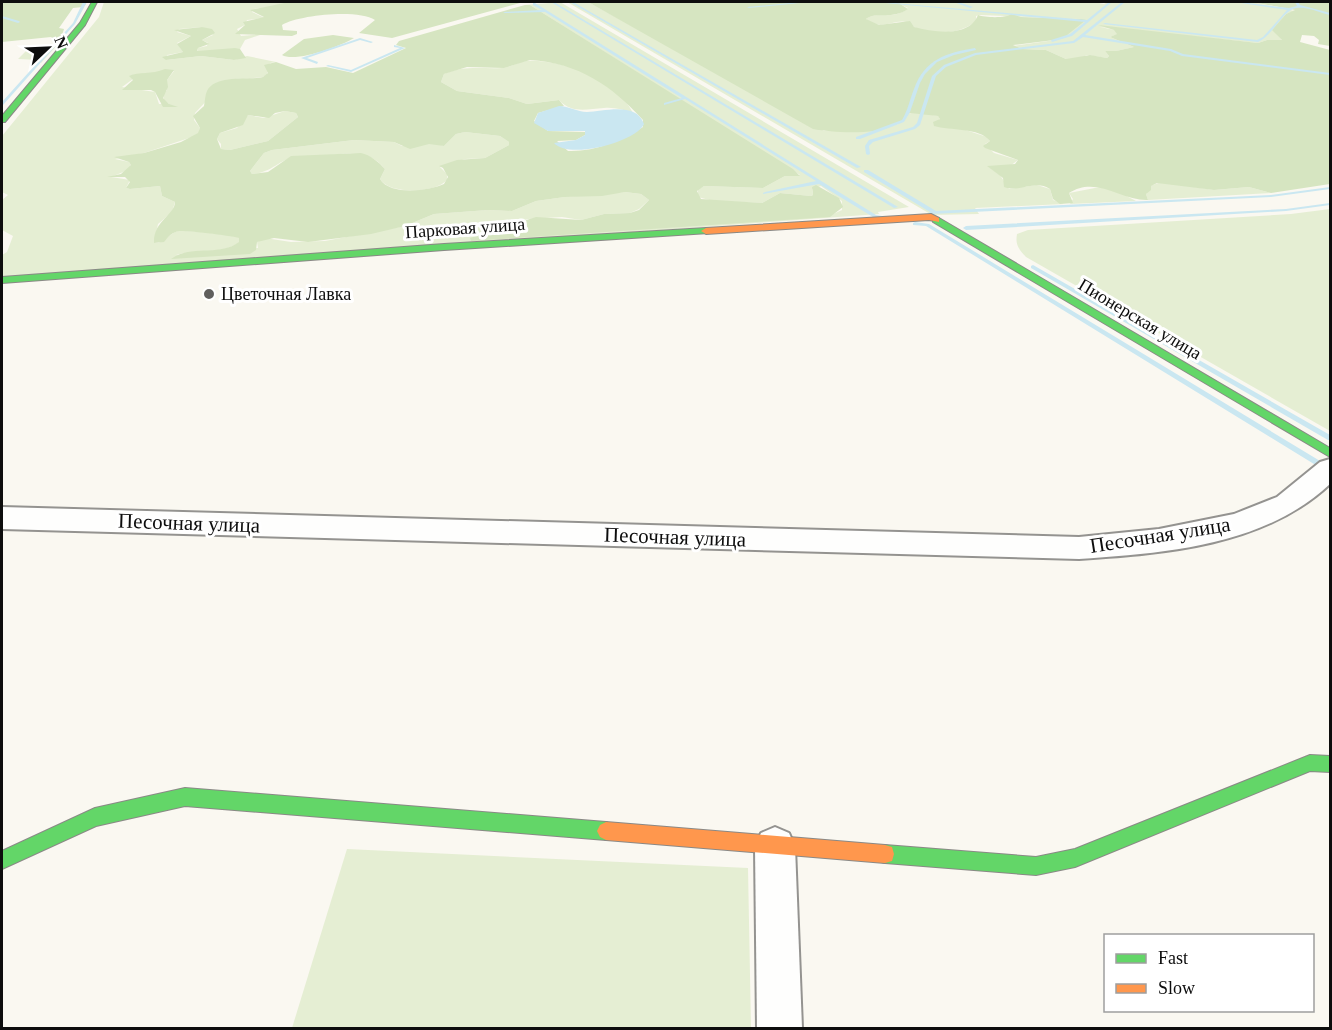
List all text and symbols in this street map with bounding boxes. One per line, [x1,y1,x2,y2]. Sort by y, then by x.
north arrow [18,18,78,78]
text: N [51,34,72,51]
street label: Парковая улица [404,214,526,242]
street label: Пионерская улица [1075,274,1205,364]
place label: Цветочная Лавка [221,284,351,304]
marker: Цветочная Лавка [202,287,216,301]
street label: Песочная улица [118,509,261,537]
street label: Песочная улица [1088,512,1233,558]
street label: Песочная улица [604,523,747,551]
legend [1104,934,1314,1012]
text: Fast [1158,948,1188,968]
text: Slow [1158,978,1195,998]

